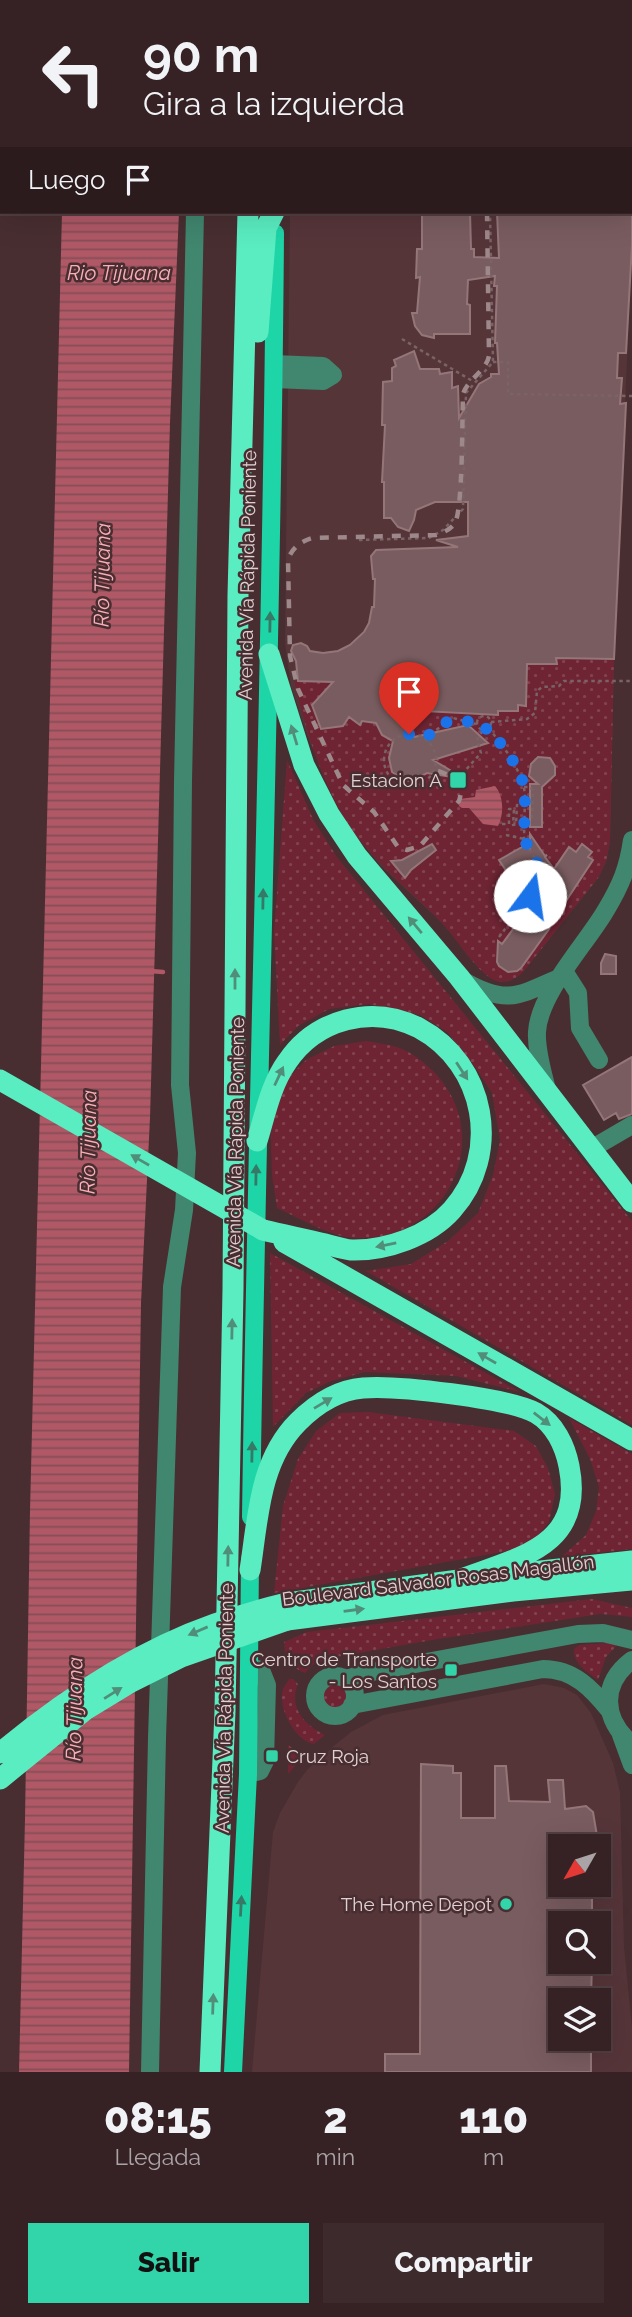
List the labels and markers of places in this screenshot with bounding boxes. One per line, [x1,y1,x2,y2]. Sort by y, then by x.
pin [379,662,439,734]
place label: Estacion A [351,769,442,791]
marker: Estacion A [448,770,468,790]
place label: Centro de Transporte - Los Santos [252,1648,437,1692]
marker: Centro de Transporte - Los Santos [443,1662,459,1678]
place label: Cruz Roja [286,1745,369,1767]
marker: Cruz Roja [264,1748,280,1764]
place label: The Home Depot [341,1893,493,1915]
marker: The Home Depot [498,1896,514,1912]

